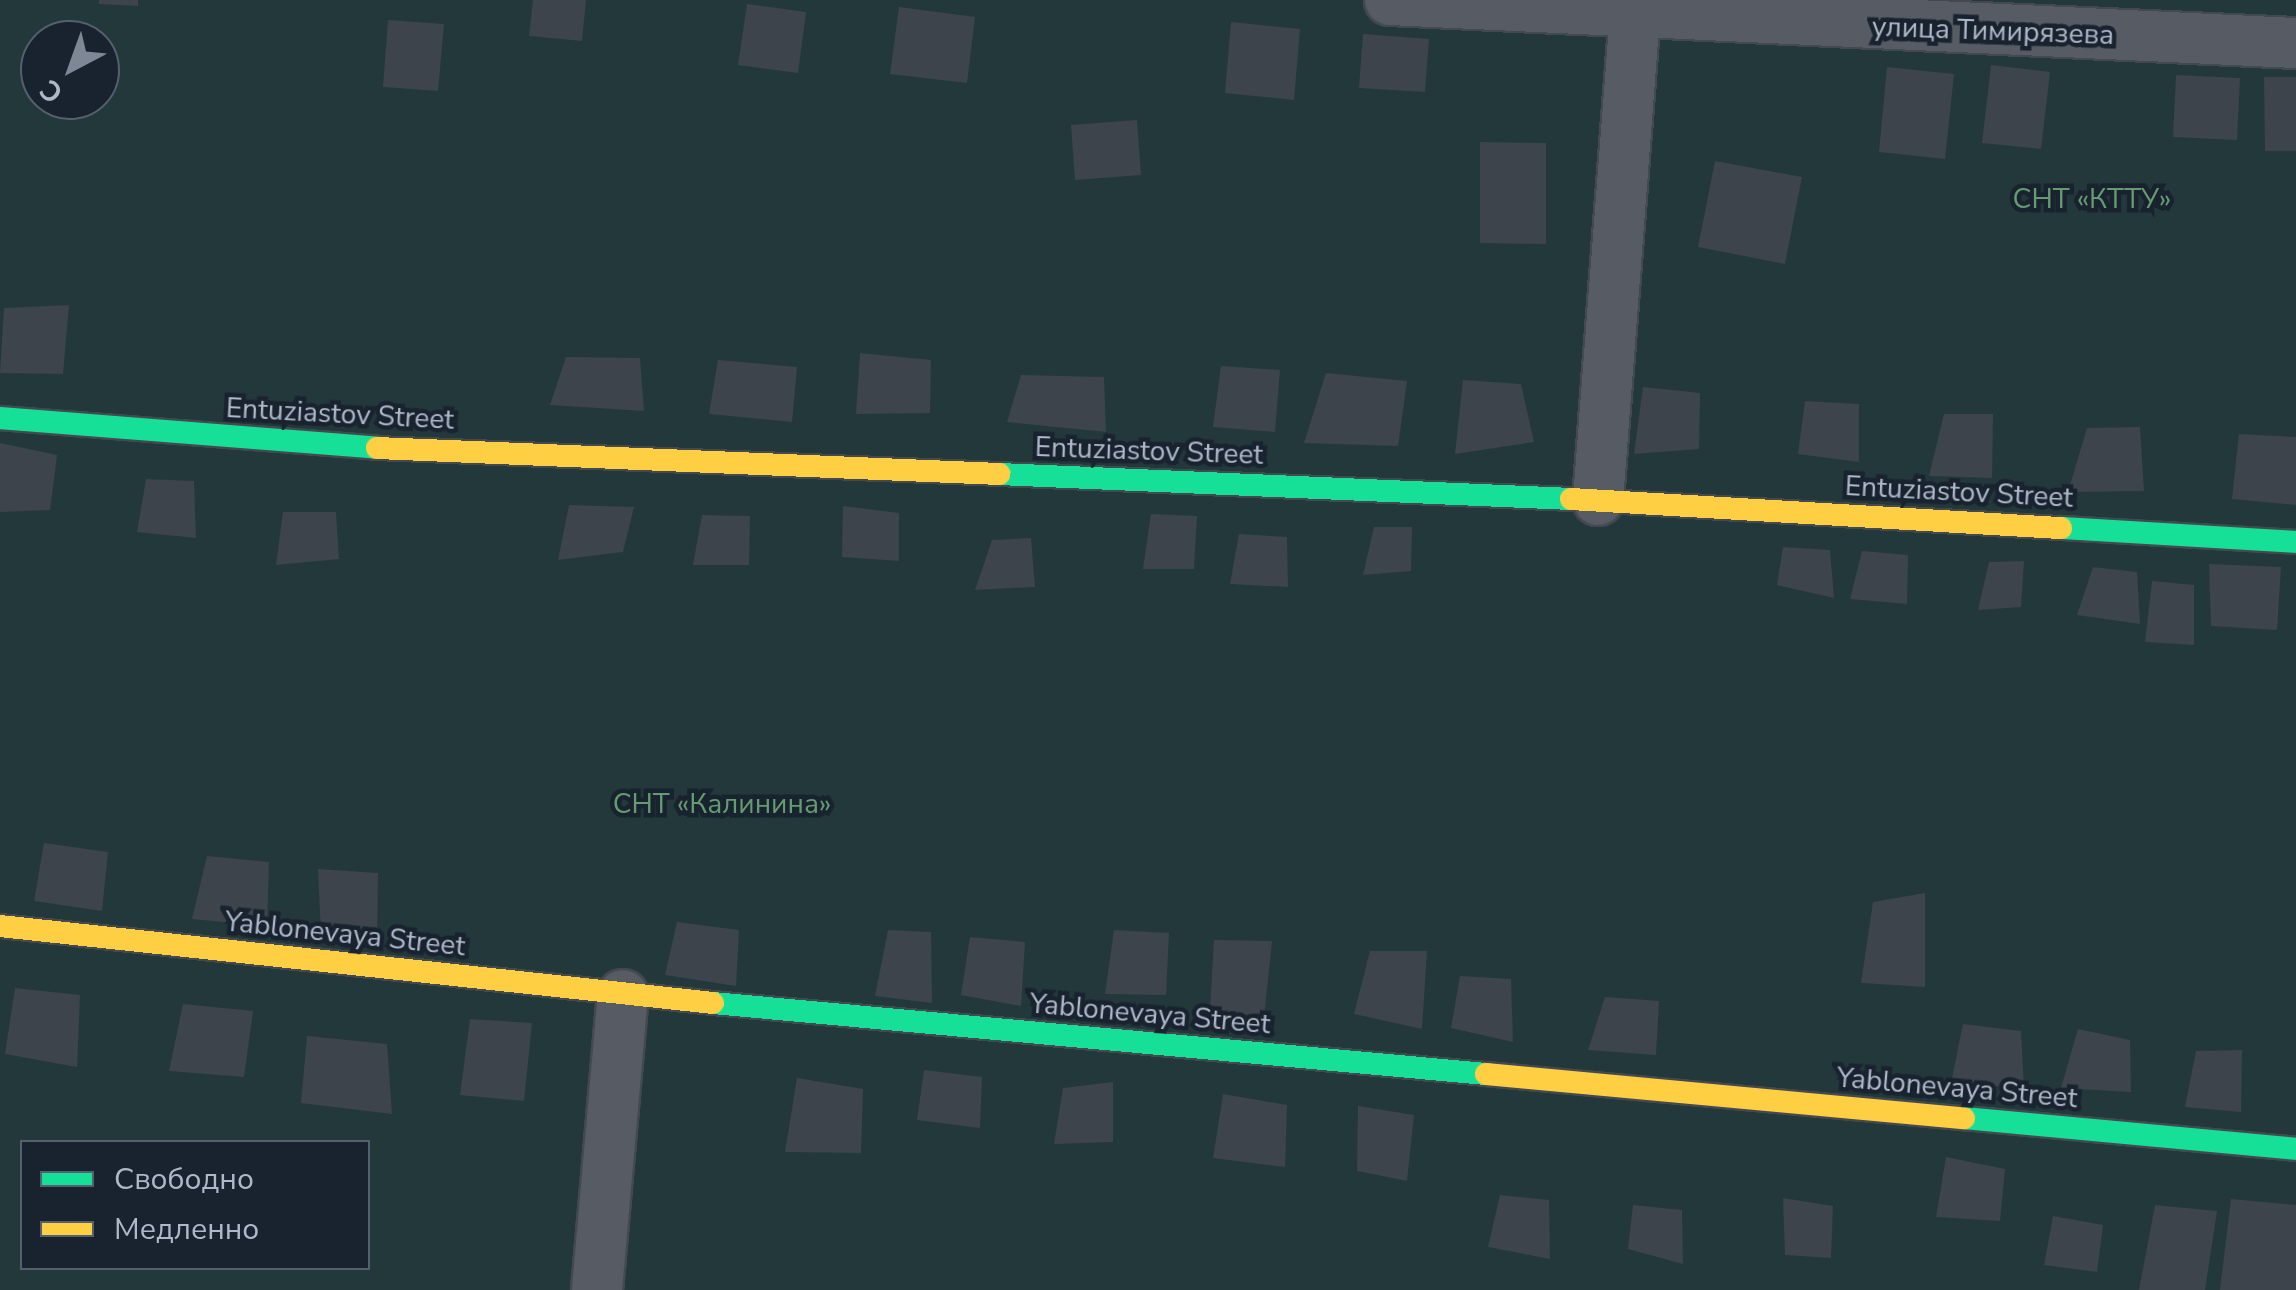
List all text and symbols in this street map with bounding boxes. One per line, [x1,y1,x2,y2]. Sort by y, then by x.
street label: улица Тимирязева [1871,10,2115,52]
north arrow [20,20,120,120]
text: С [32,71,71,112]
park label: СНТ «КТТУ» [2013,182,2171,216]
street label: Entuziastov Street [225,391,455,437]
street label: Entuziastov Street [1034,430,1264,472]
street label: Entuziastov Street [1844,469,2074,515]
park label: СНТ «Калинина» [613,787,831,821]
street label: Yablonevaya Street [223,905,467,963]
street label: Yablonevaya Street [1028,987,1272,1041]
street label: Yablonevaya Street [1835,1061,2079,1115]
legend [20,1140,370,1270]
text: Свободно [114,1159,254,1200]
text: Медленно [114,1209,259,1250]

